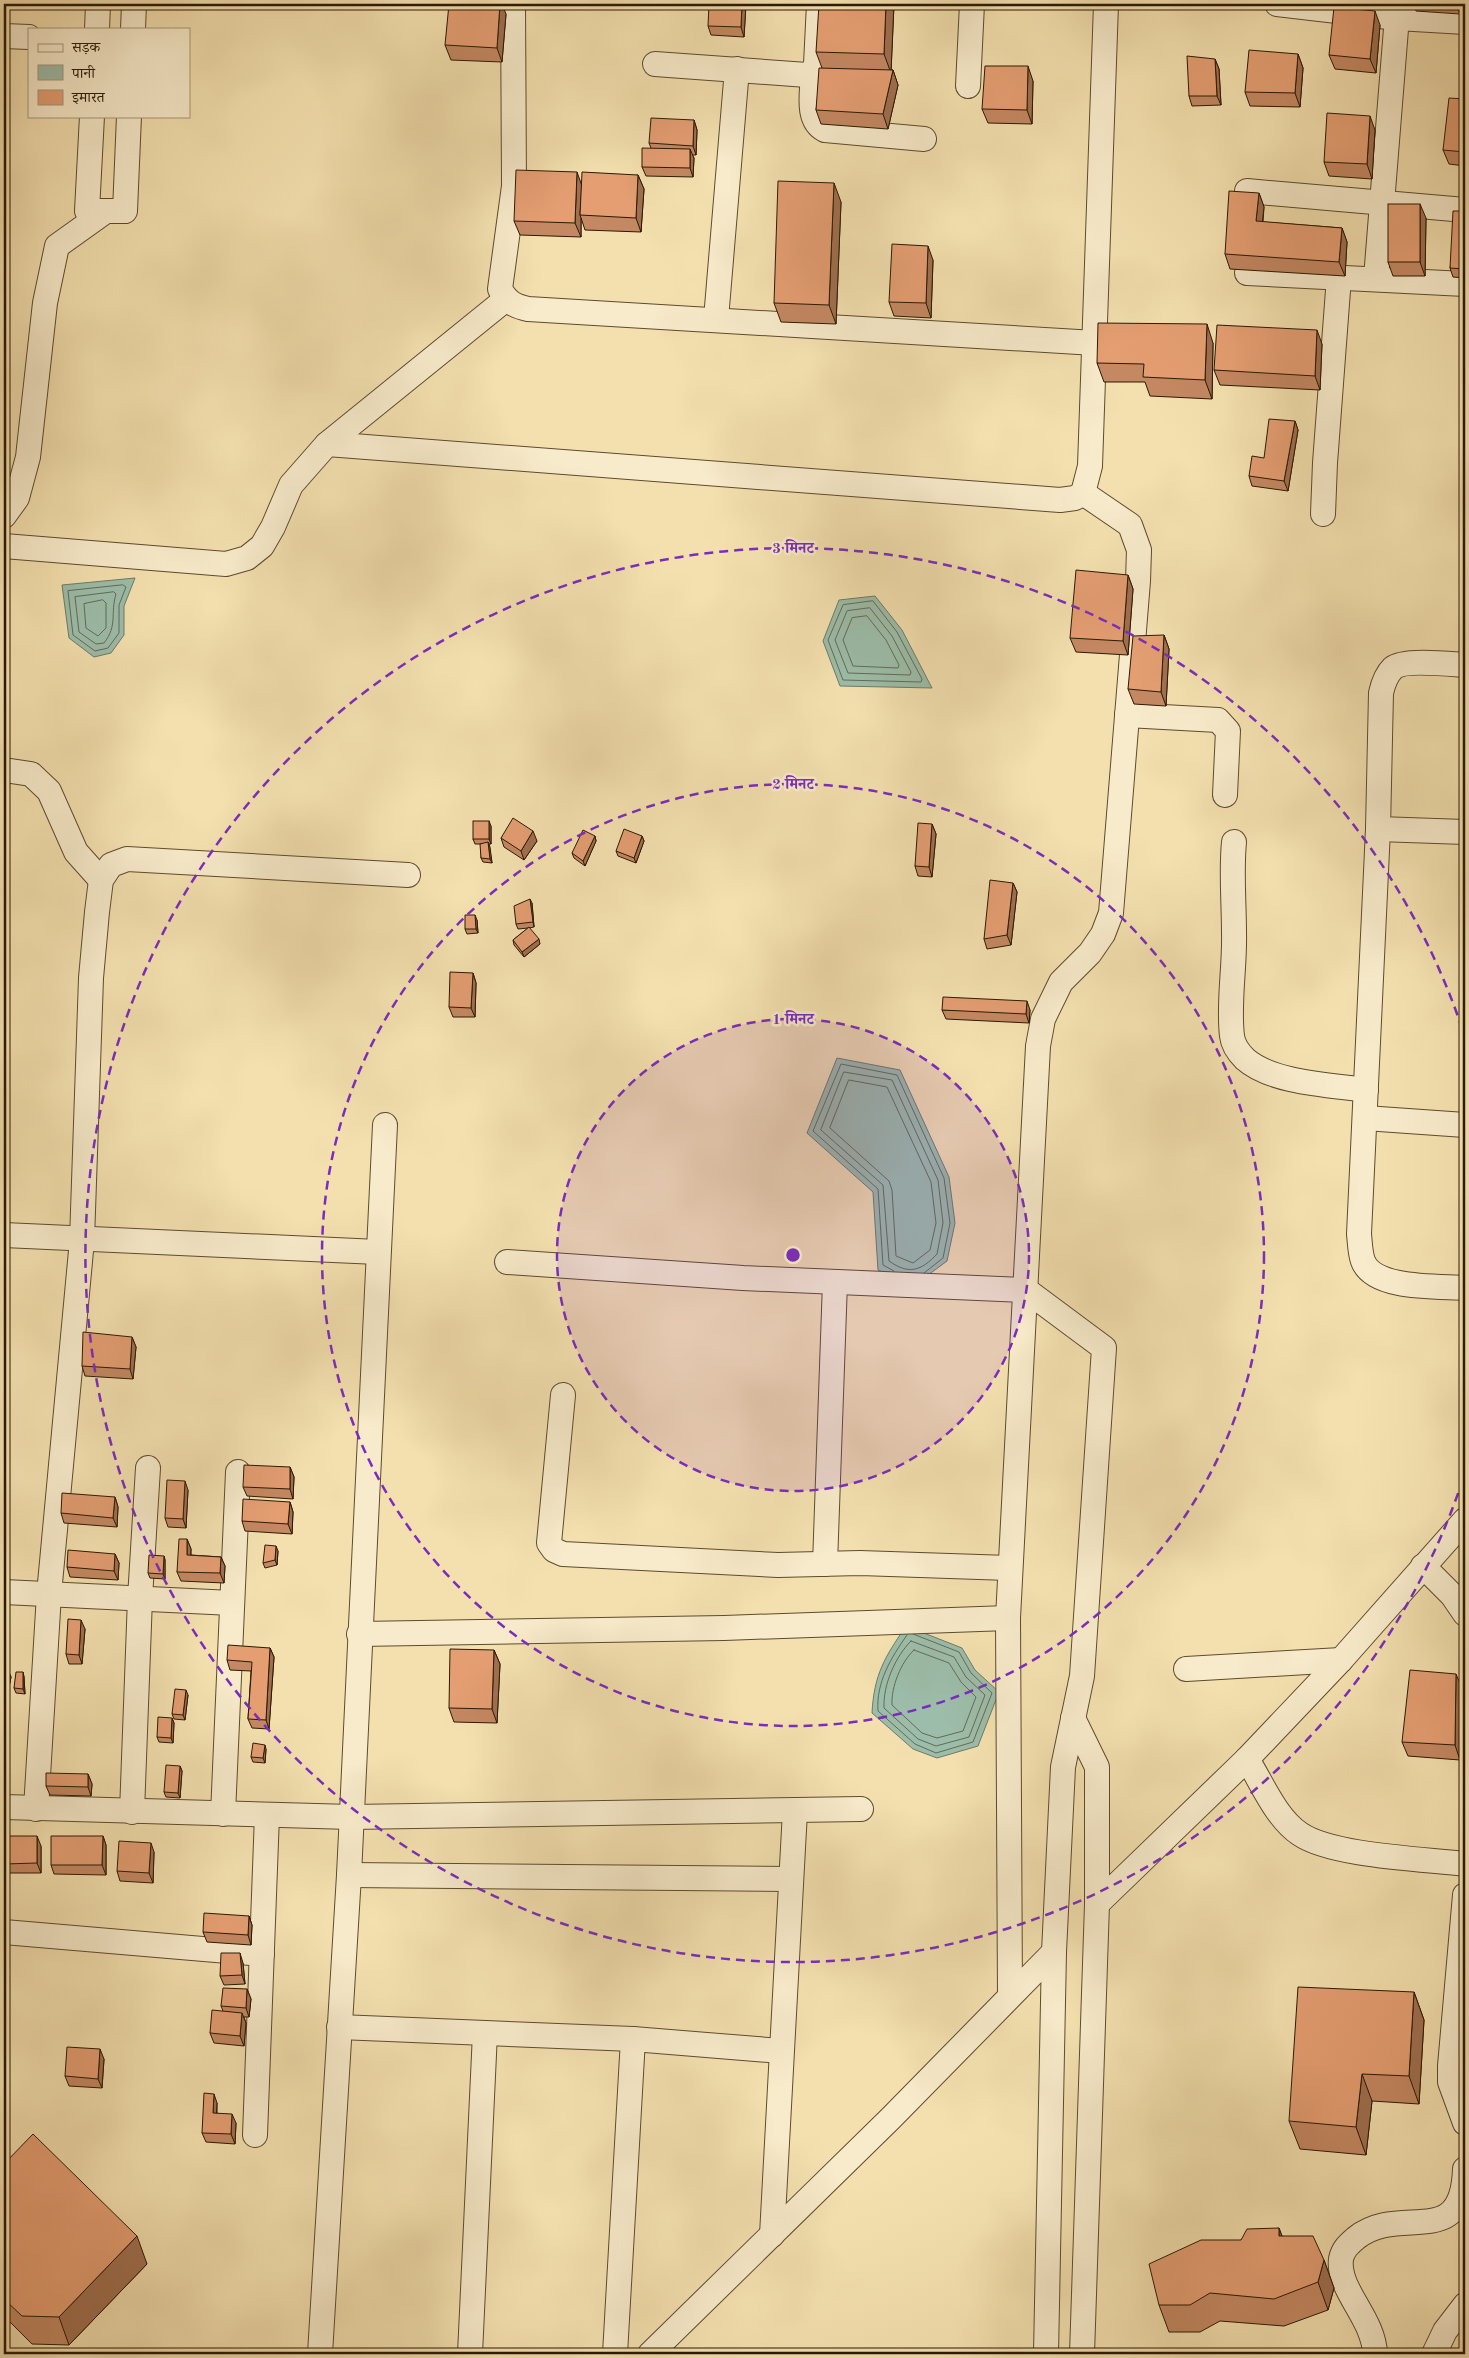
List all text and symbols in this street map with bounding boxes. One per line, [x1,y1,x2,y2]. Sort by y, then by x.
legend [28,28,190,118]
text: सड़क [71,41,101,56]
text: पानी [71,65,96,82]
text: इमारत [71,91,106,106]
text: 3 मिनट [772,539,815,557]
text: 2 मिनट [772,775,815,793]
text: 1 मिनट [772,1010,815,1028]
centre of rings [784,1246,802,1264]

